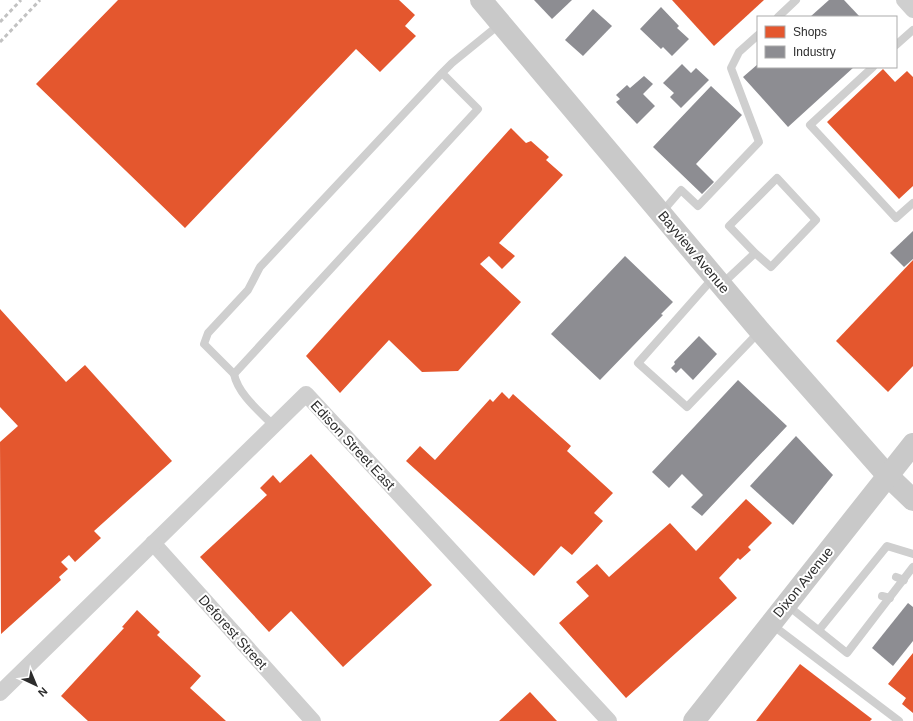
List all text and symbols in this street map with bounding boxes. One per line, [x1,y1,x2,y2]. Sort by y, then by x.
legend [757,16,897,68]
text: Shops [793,25,827,39]
text: Industry [793,45,836,59]
street label: Bayview Avenue [655,208,733,297]
street label: Edison Street East [308,397,398,493]
street label: Dixon Avenue [770,543,836,621]
street label: Deforest Street [196,592,271,672]
north arrow [16,665,56,705]
text: N [36,685,50,699]

